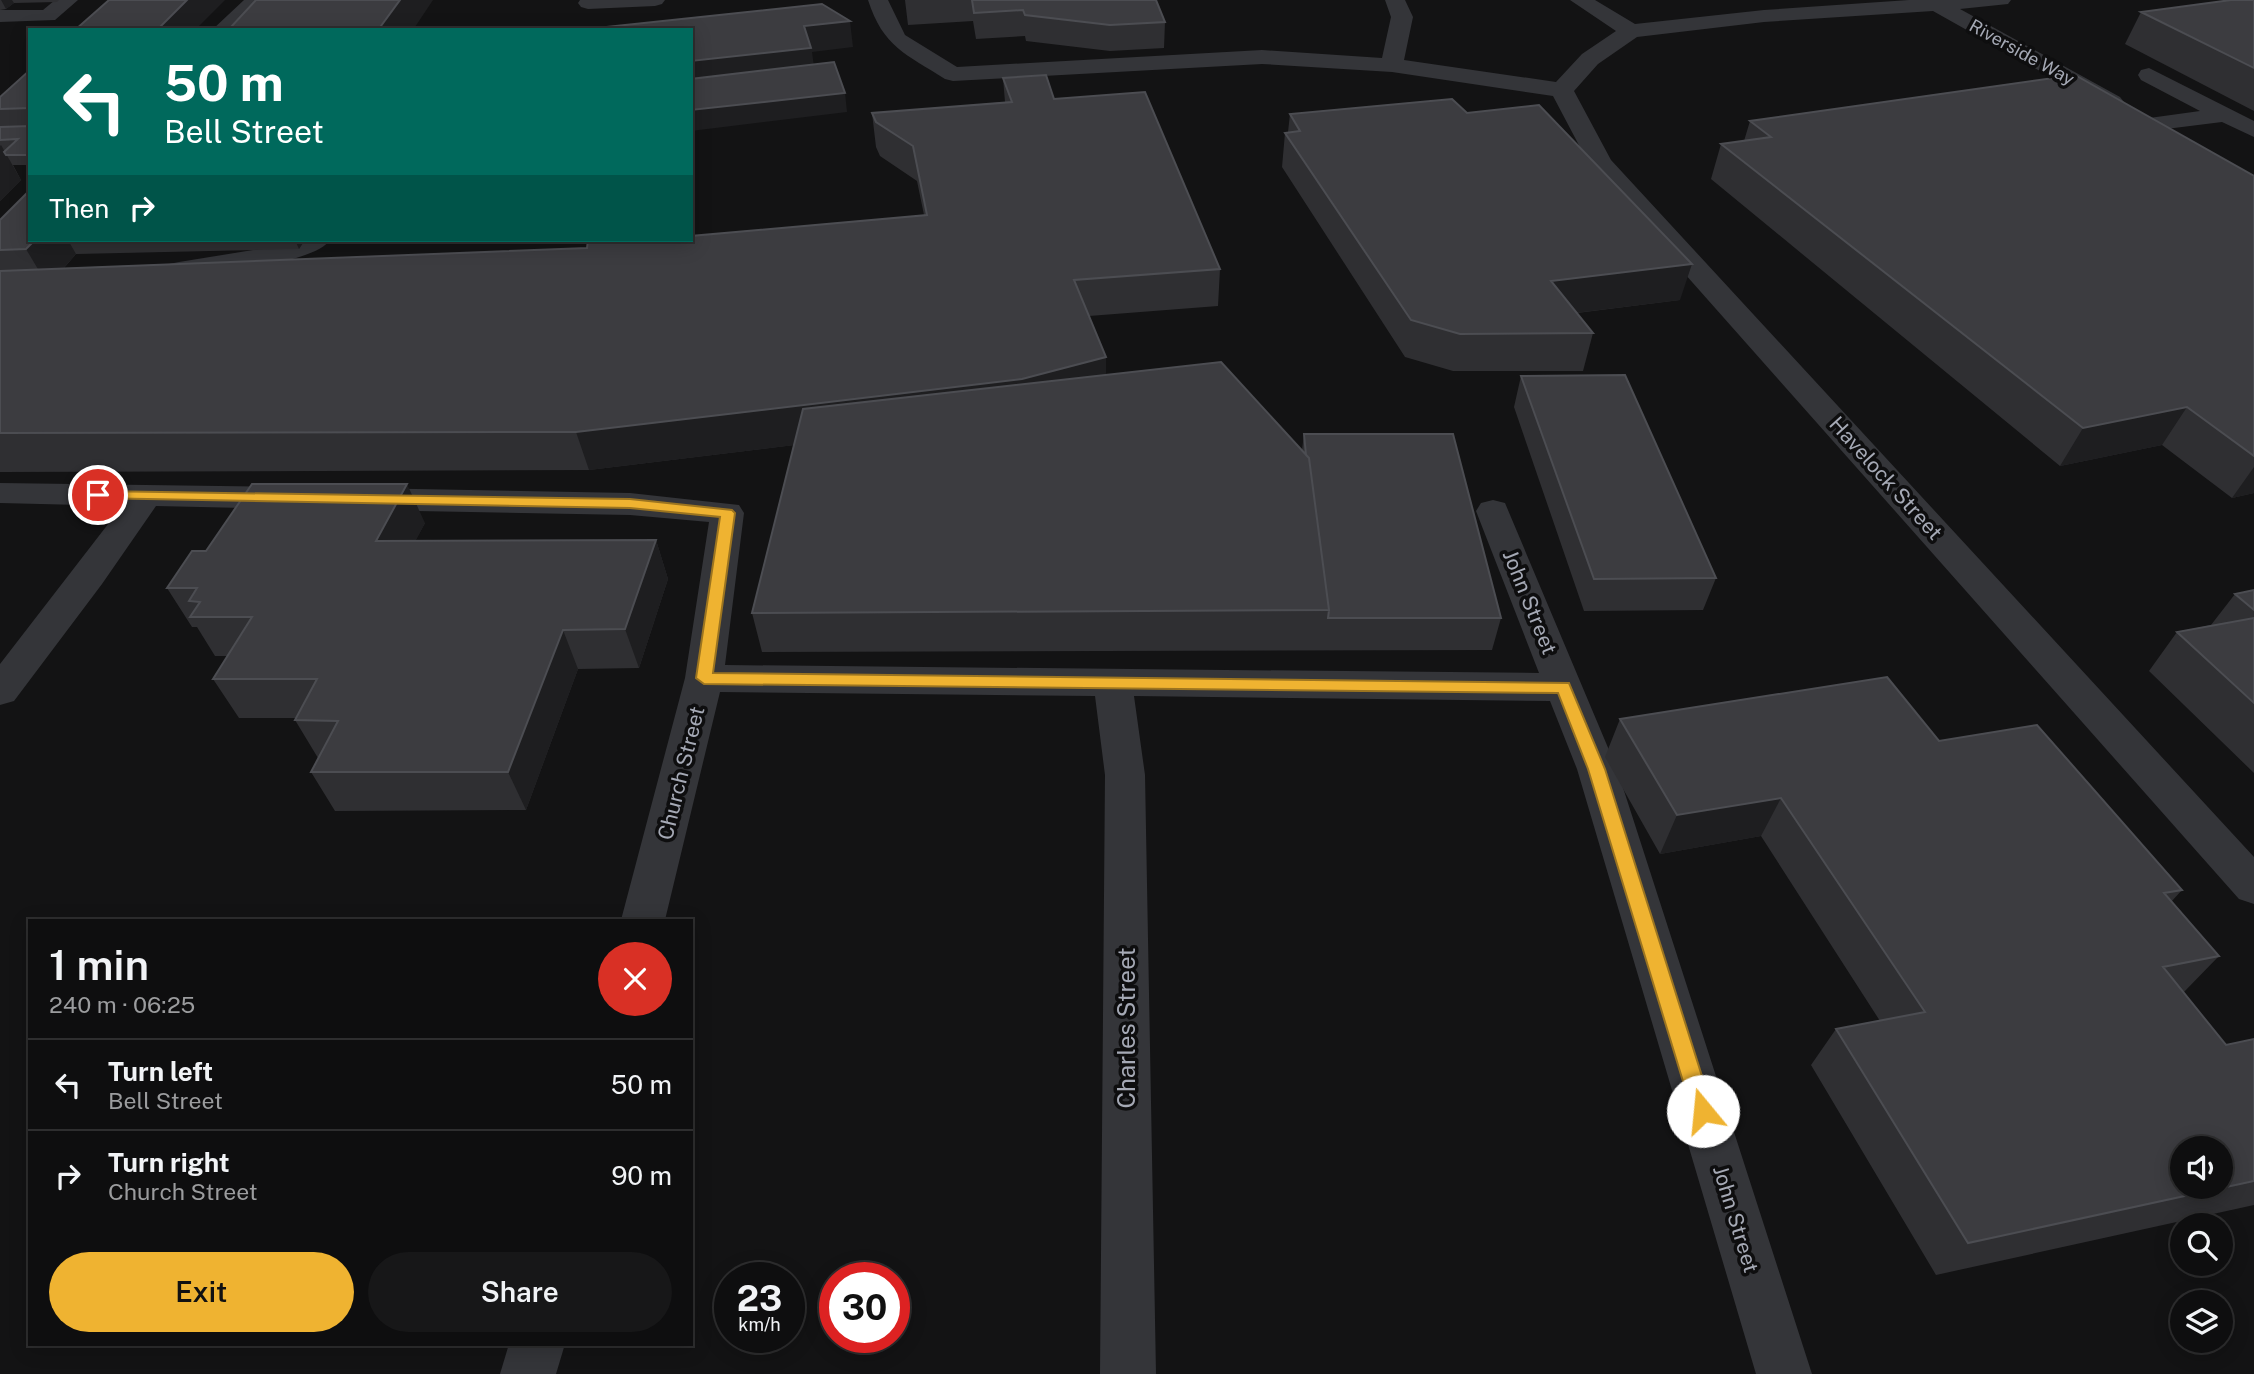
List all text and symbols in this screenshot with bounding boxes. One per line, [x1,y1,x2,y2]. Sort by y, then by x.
street label: Riverside Way [1966,15,2078,90]
text: 50 m [164,54,284,112]
icon: left [49,56,140,147]
text: Bell Street [164,113,324,150]
icon: right [123,189,161,227]
text: Then [49,193,109,224]
street label: Havelock Street [1824,411,1948,545]
pin [68,465,128,525]
icon: arrive [79,476,117,514]
street label: John Street [1498,546,1562,658]
street label: Church Street [652,704,710,842]
text: 1 min [49,940,149,989]
button: close [598,942,672,1016]
street label: Charles Street [1112,947,1140,1109]
text: 240 m · 06:25 [49,991,195,1018]
text: Turn left [108,1056,213,1087]
icon: left [49,1066,87,1104]
text: 50 m [611,1069,672,1100]
position arrow [1666,1074,1740,1148]
text: Bell Street [108,1087,223,1114]
map controls [2170,1136,2233,1353]
button: sound [2170,1136,2233,1199]
text: Turn right [108,1147,230,1178]
icon: right [49,1157,87,1195]
text: 90 m [611,1160,672,1191]
street label: John Street [1708,1162,1764,1276]
text: Church Street [108,1178,258,1205]
button: search [2170,1213,2233,1276]
button: Exit [49,1252,354,1332]
button: Share [368,1252,672,1332]
speed limit sign: 30 [819,1262,910,1353]
text: 23 [737,1278,782,1319]
button: layers [2170,1290,2233,1353]
text: km/h [738,1314,781,1335]

